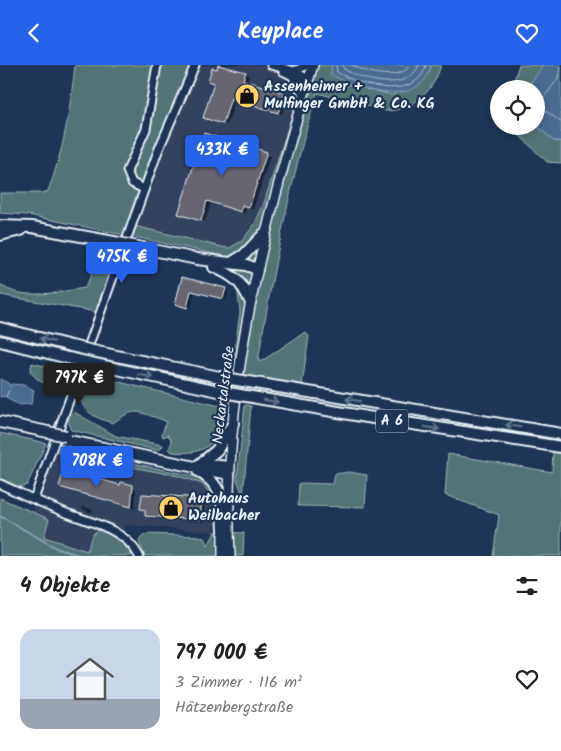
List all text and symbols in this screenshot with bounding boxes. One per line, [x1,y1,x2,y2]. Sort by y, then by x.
text: Keyplace [238,15,323,50]
icon: back [20,19,48,47]
icon: heart [513,19,541,47]
place label: Assenheimer + Mulfinger GmbH & Co. KG [264,75,435,116]
map controls [490,80,545,135]
button: locate [490,80,545,135]
shop icon: Assenheimer + Mulfinger GmbH & Co. KG [234,83,260,109]
pin: 433K € [181,135,263,177]
text: 433K € [196,138,248,163]
pin: 475K € [81,241,163,284]
text: 475K € [97,245,147,270]
one-way arrow [39,335,55,344]
street label: Neckartalstraße [206,344,242,446]
pin: 797K € [38,363,120,405]
text: 797K € [54,366,104,391]
one-way arrow [137,372,153,381]
one-way arrow [345,394,361,404]
one-way arrow [263,396,279,406]
road number: A 6 [376,409,408,433]
one-way arrow [505,421,521,431]
one-way arrow [423,423,439,433]
pin: 708K € [56,445,138,488]
text: 708K € [71,449,123,474]
place label: Autohaus Weilbacher [188,487,260,528]
shop icon: Autohaus Weilbacher [158,495,184,521]
text: 4 Objekte [20,570,110,603]
icon: filters [513,572,541,600]
text: 797 000 € [175,637,267,670]
icon: home [60,649,120,709]
icon: heart [513,665,541,693]
text: 3 Zimmer · 116 m² [175,670,302,695]
text: Hätzenbergstraße [175,695,293,720]

